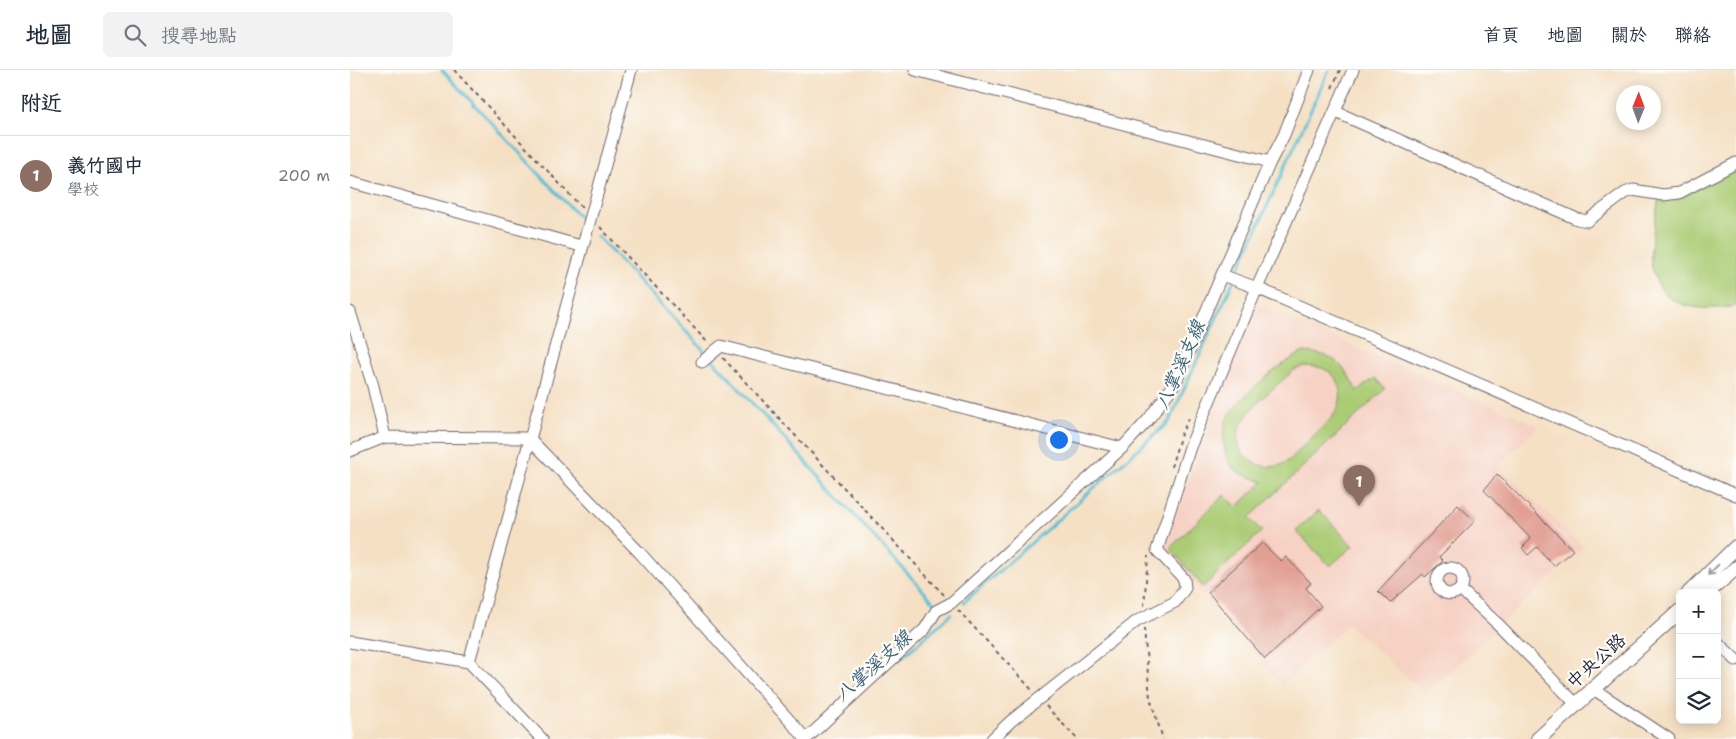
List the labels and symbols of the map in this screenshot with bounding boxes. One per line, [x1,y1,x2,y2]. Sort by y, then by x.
north arrow [1616,85,1661,130]
water label: 八掌溪支線 [1149,316,1211,413]
your location [1046,427,1072,453]
pin: 1 [1343,465,1375,506]
one-way arrow [1706,564,1719,576]
water label: 八掌溪支線 [829,624,917,707]
street label: 中央公路 [1561,628,1631,694]

